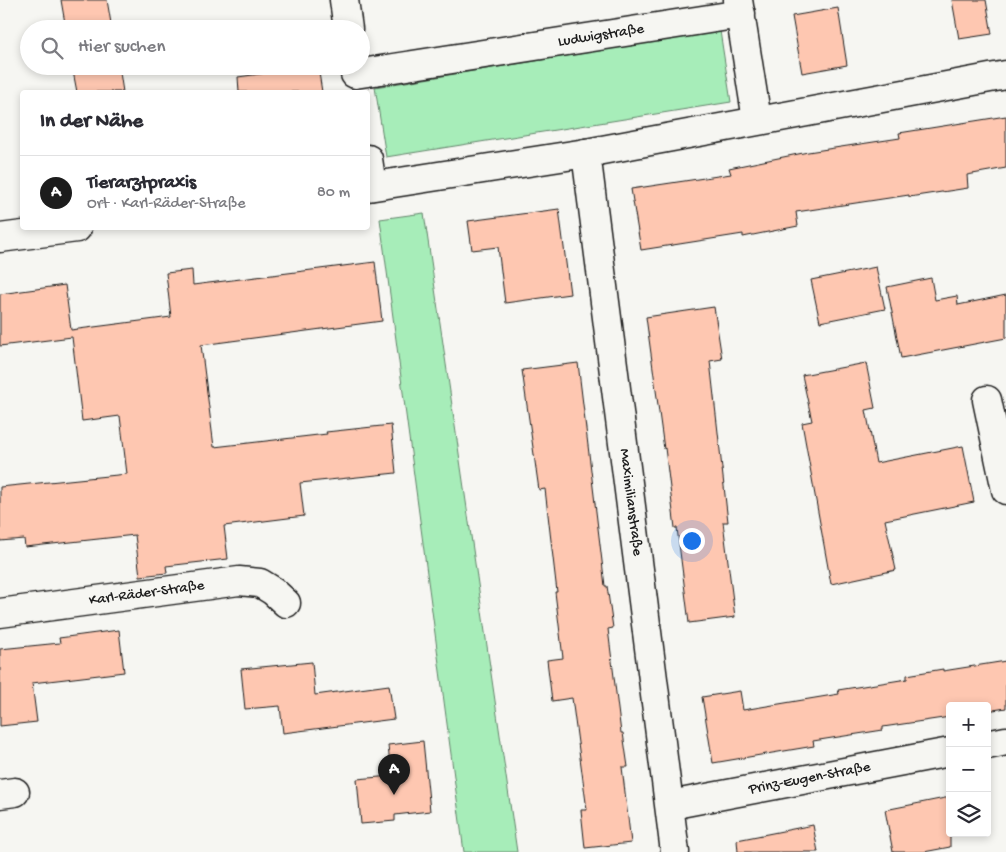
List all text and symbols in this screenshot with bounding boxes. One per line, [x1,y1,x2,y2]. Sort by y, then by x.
search box [20,20,370,75]
street label: Ludwigstraße [557,20,646,51]
icon: search [38,34,66,62]
text: Hier suchen [78,36,165,59]
text: In der Nähe [40,110,143,135]
text: Tierarztpraxis [87,172,196,195]
text: A [51,184,61,203]
text: 80 m [317,184,350,203]
text: Ort · Karl-Räder-Straße [87,195,245,214]
street label: Maximilianstraße [615,447,646,557]
your location [679,528,705,554]
street label: Karl-Räder-Straße [88,577,206,610]
map controls [946,702,991,837]
button: + [946,702,991,747]
button: − [946,747,991,792]
pin: A [378,754,410,795]
street label: Prinz-Eugen-Straße [746,758,872,799]
button: layers [946,792,991,837]

